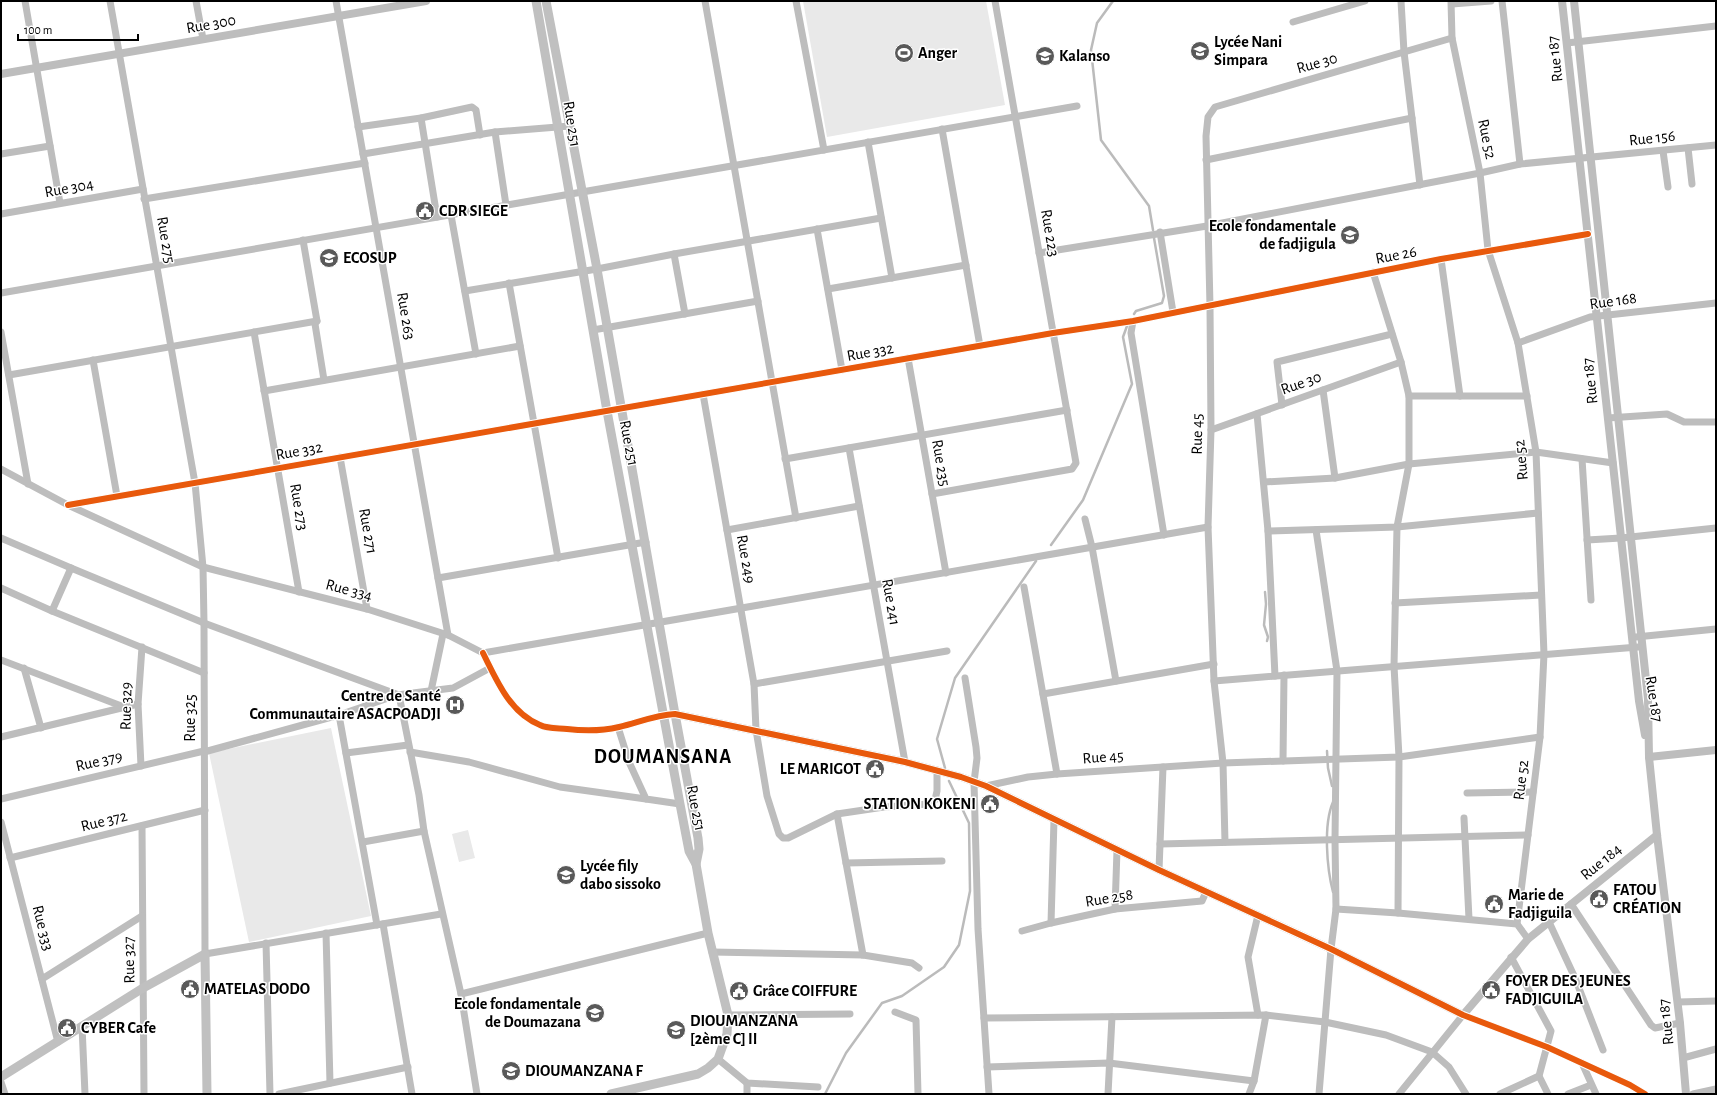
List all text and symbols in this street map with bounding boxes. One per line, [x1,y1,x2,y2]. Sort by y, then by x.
street label: Rue 300 [185,12,237,36]
scale bar [18,16,138,42]
text: 100 m [24,24,52,36]
place label: Lycée Nani Simpara [1214,34,1282,68]
street label: Rue 187 [1545,35,1565,83]
school or university icon: Lycée Nani Simpara [1189,40,1211,62]
sports icon: Anger [893,42,915,64]
place label: Anger [918,45,957,61]
school or university icon: Kalanso [1034,45,1056,67]
place label: Kalanso [1059,48,1110,64]
street label: Rue 30 [1295,50,1339,76]
street label: Rue 251 [560,100,584,148]
street label: Rue 52 [1475,117,1499,161]
street label: Rue 156 [1628,128,1676,148]
street label: Rue 304 [43,176,95,200]
public building icon: CDR SIEGE [414,200,436,222]
place label: CDR SIEGE [439,203,508,219]
street label: Rue 223 [1038,208,1062,258]
street label: Rue 275 [154,215,178,265]
place label: Ecole fondamentale de fadjigula [1209,218,1336,253]
school or university icon: Ecole fondamentale de fadjigula [1339,224,1361,246]
street label: Rue 26 [1374,243,1418,267]
school or university icon: ECOSUP [318,247,340,269]
place label: ECOSUP [343,250,397,266]
street label: Rue 168 [1588,290,1638,312]
street label: Rue 263 [394,291,418,341]
street label: Rue 332 [845,340,895,364]
street label: Rue 187 [1580,357,1600,405]
street label: Rue 30 [1279,368,1323,398]
street label: Rue 45 [1189,413,1205,455]
street label: Rue 251 [617,419,641,467]
street label: Rue 235 [929,438,953,488]
street label: Rue 332 [274,439,324,463]
street label: Rue 52 [1511,439,1531,481]
street label: Rue 273 [287,482,311,532]
street label: Rue 271 [356,507,380,555]
street label: Rue 249 [734,533,758,585]
street label: Rue 334 [324,576,374,604]
street label: Rue 241 [879,577,903,627]
street label: Rue 187 [1642,675,1666,724]
street label: Rue 329 [118,682,134,730]
place label: Centre de Santé Communautaire ASACPOADJI [250,688,441,722]
street label: Rue 325 [182,694,198,742]
hospital icon: Centre de Santé Communautaire ASACPOADJI [444,694,466,716]
district label: DOUMANSANA [594,747,732,767]
street label: Rue 379 [74,748,124,774]
street label: Rue 45 [1082,748,1124,766]
public building icon: LE MARIGOT [864,758,886,780]
street label: Rue 52 [1511,759,1531,801]
place label: LE MARIGOT [780,761,861,777]
street label: Rue 251 [684,784,708,832]
public building icon: STATION KOKENI [979,793,1001,815]
place label: STATION KOKENI [863,796,976,812]
street label: Rue 372 [79,808,129,834]
street label: Rue 184 [1578,841,1625,883]
place label: Lycée fily dabo sissoko [580,858,661,892]
school or university icon: Lycée fily dabo sissoko [555,864,577,886]
place label: FATOU CRÉATION [1613,882,1682,916]
street label: Rue 258 [1084,886,1134,910]
place label: Marie de Fadjiguila [1508,887,1572,922]
public building icon: FATOU CRÉATION [1588,888,1610,910]
public building icon: Marie de Fadjiguila [1483,893,1505,915]
street label: Rue 333 [30,904,56,952]
street label: Rue 327 [121,936,137,984]
place label: FOYER DES JEUNES FADJIGUILA [1505,973,1631,1007]
public building icon: MATELAS DODO [179,978,201,1000]
public building icon: FOYER DES JEUNES FADJIGUILA [1480,979,1502,1001]
public building icon: Grâce COIFFURE [728,980,750,1002]
place label: MATELAS DODO [204,981,310,997]
place label: Grâce COIFFURE [753,983,857,999]
place label: Ecole fondamentale de Doumazana [454,996,581,1030]
street label: Rue 187 [1656,998,1676,1046]
school or university icon: Ecole fondamentale de Doumazana [584,1002,606,1024]
place label: DIOUMANZANA [2ème C] II [690,1013,798,1047]
public building icon: CYBER Cafe [56,1017,78,1039]
school or university icon: DIOUMANZANA [2ème C] II [665,1019,687,1041]
place label: CYBER Cafe [81,1020,156,1036]
school or university icon: DIOUMANZANA F [500,1060,522,1082]
place label: DIOUMANZANA F [525,1063,643,1079]

